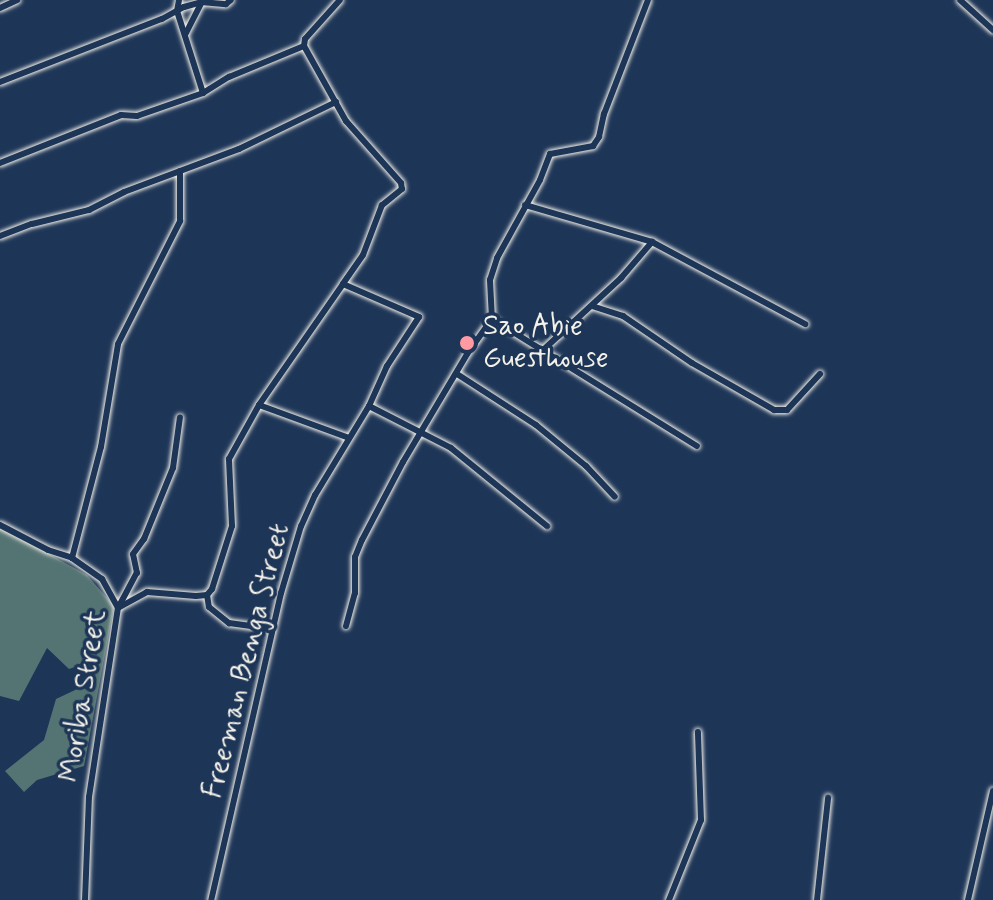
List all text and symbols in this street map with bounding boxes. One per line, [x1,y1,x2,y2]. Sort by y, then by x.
place label: Sao Abie Guesthouse [483,310,609,376]
marker: Sao Abie Guesthouse [458,334,476,352]
street label: Freeman Benga Street [197,520,297,802]
street label: Moriba Street [54,607,114,785]

